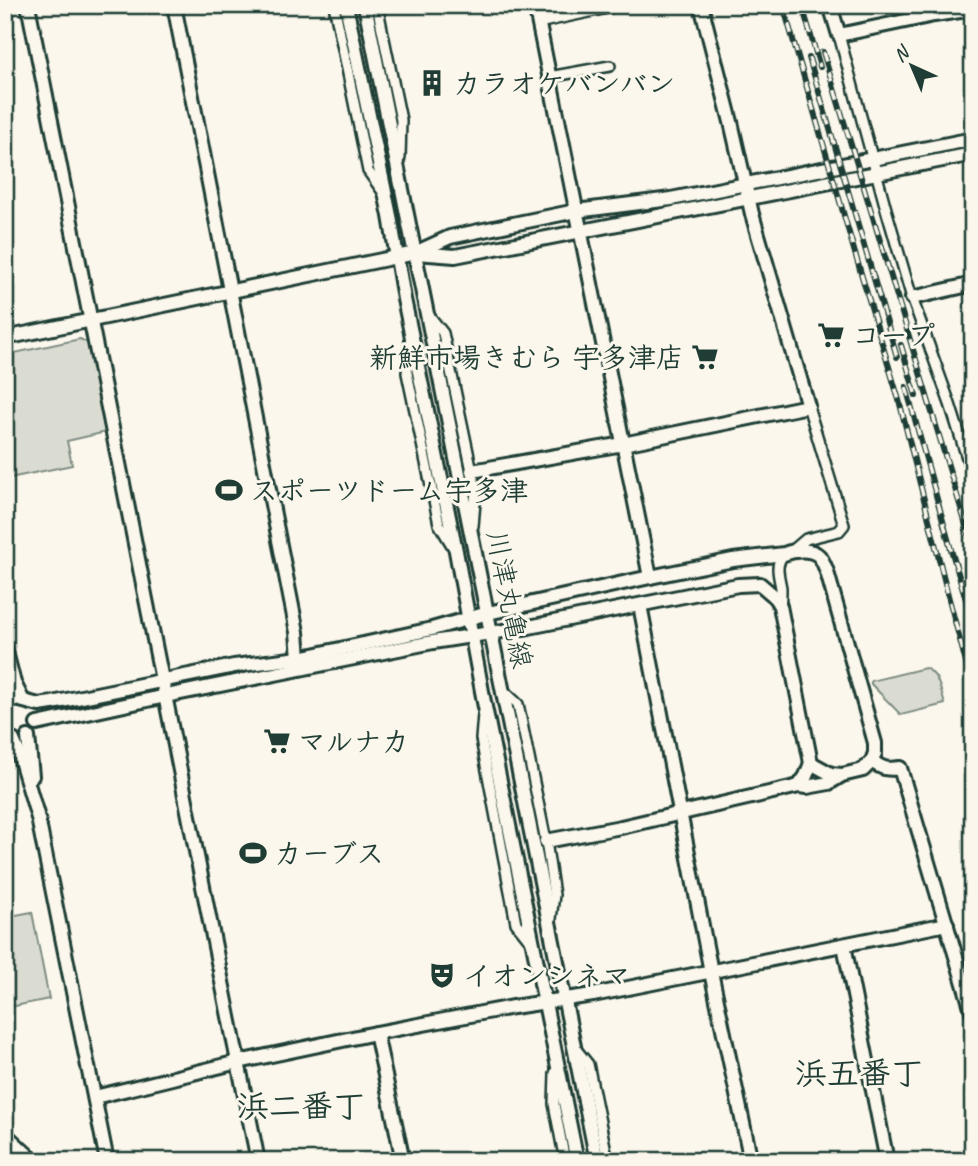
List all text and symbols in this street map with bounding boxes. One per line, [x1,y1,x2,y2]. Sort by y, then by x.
north arrow [876,32,946,102]
text: N [888,40,916,67]
place label: カラオケバンバン [453,66,675,101]
building icon: カラオケバンバン [417,68,447,98]
place label: コープ [852,318,935,353]
supermarket icon: コープ [816,320,846,350]
place label: 新鮮市場きむら 宇多津店 [369,340,684,375]
supermarket icon: 新鮮市場きむら 宇多津店 [690,342,720,372]
place label: スポーツドーム宇多津 [250,473,528,508]
sports icon: スポーツドーム宇多津 [214,475,244,505]
street label: 川津丸亀線 [479,527,540,671]
place label: マルナカ [298,724,409,759]
supermarket icon: マルナカ [262,726,292,756]
place label: カーブス [274,836,384,871]
sports icon: カーブス [238,838,268,868]
place label: イオンシネマ [463,958,630,993]
theatre icon: イオンシネマ [427,960,457,990]
district label: 浜五番丁 [795,1053,923,1094]
district label: 浜二番丁 [237,1086,365,1127]

